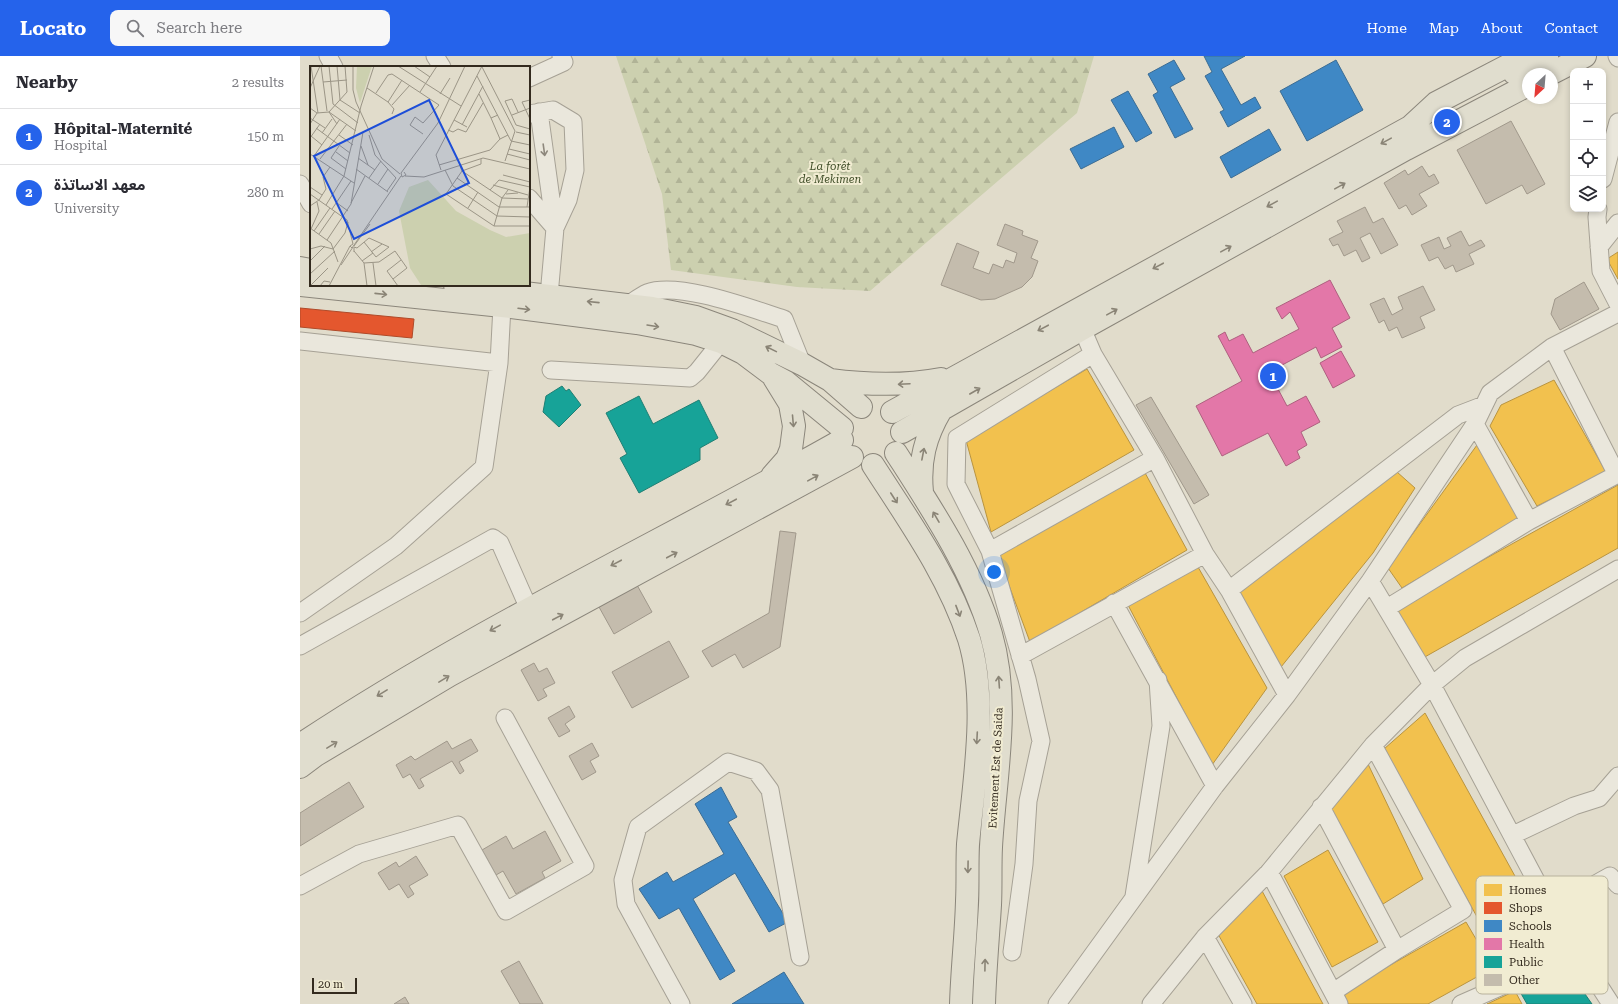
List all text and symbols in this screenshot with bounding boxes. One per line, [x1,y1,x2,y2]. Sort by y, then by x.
search box [110,10,390,46]
text: Locato [20,17,86,40]
icon: search [124,17,146,39]
text: Search here [156,19,242,37]
text: Home [1366,20,1407,36]
text: Map [1429,20,1459,36]
text: About [1481,20,1523,36]
text: Contact [1545,20,1598,36]
inset map [310,66,530,286]
north arrow [1522,68,1558,104]
map controls [1570,68,1606,212]
button: + [1570,68,1606,104]
text: Nearby [16,72,78,92]
text: 2 results [232,75,284,90]
button: − [1570,104,1606,140]
pin: 2 [1434,107,1460,137]
text: Hôpital-Maternité [54,120,192,138]
text: 1 [25,129,33,144]
text: 150 m [247,129,284,144]
text: Hospital [54,138,107,153]
one-way arrow [1380,138,1392,145]
button: locate [1570,140,1606,176]
one-way arrow [540,143,548,156]
park label: La forêt de Mekimen [799,160,861,186]
text: معهد الاساتذة [54,176,146,194]
button: layers [1570,176,1606,212]
one-way arrow [1333,181,1345,189]
text: 2 [25,185,33,200]
text: 280 m [247,185,284,200]
one-way arrow [1266,200,1278,208]
text: University [54,201,119,216]
one-way arrow [1220,245,1232,252]
one-way arrow [1152,263,1164,270]
one-way arrow [374,290,387,297]
one-way arrow [587,298,600,306]
one-way arrow [517,305,530,313]
one-way arrow [1106,308,1118,316]
one-way arrow [646,322,659,330]
one-way arrow [1038,324,1050,332]
one-way arrow [765,345,777,352]
pin: 1 [1260,361,1286,391]
one-way arrow [898,380,911,387]
one-way arrow [969,386,981,394]
one-way arrow [790,414,797,427]
one-way arrow [919,448,927,461]
one-way arrow [807,473,819,481]
one-way arrow [890,492,899,503]
one-way arrow [725,499,737,507]
one-way arrow [931,511,939,523]
one-way arrow [666,550,678,558]
one-way arrow [610,560,622,568]
your location [984,562,1004,582]
one-way arrow [954,604,962,616]
one-way arrow [552,612,564,620]
one-way arrow [489,625,501,633]
one-way arrow [438,674,450,682]
one-way arrow [995,676,1003,689]
one-way arrow [377,689,388,697]
street label: Evitement Est de Saida [986,707,1006,829]
one-way arrow [973,731,981,744]
one-way arrow [326,741,338,749]
one-way arrow [964,861,972,874]
legend [1476,876,1608,994]
text: Homes [1509,884,1546,897]
text: Shops [1509,902,1542,915]
text: Schools [1509,920,1551,933]
text: Health [1509,938,1545,951]
text: Public [1509,956,1543,969]
one-way arrow [981,959,989,972]
text: Other [1509,974,1540,987]
scale bar [312,976,357,995]
text: 20 m [318,978,343,991]

